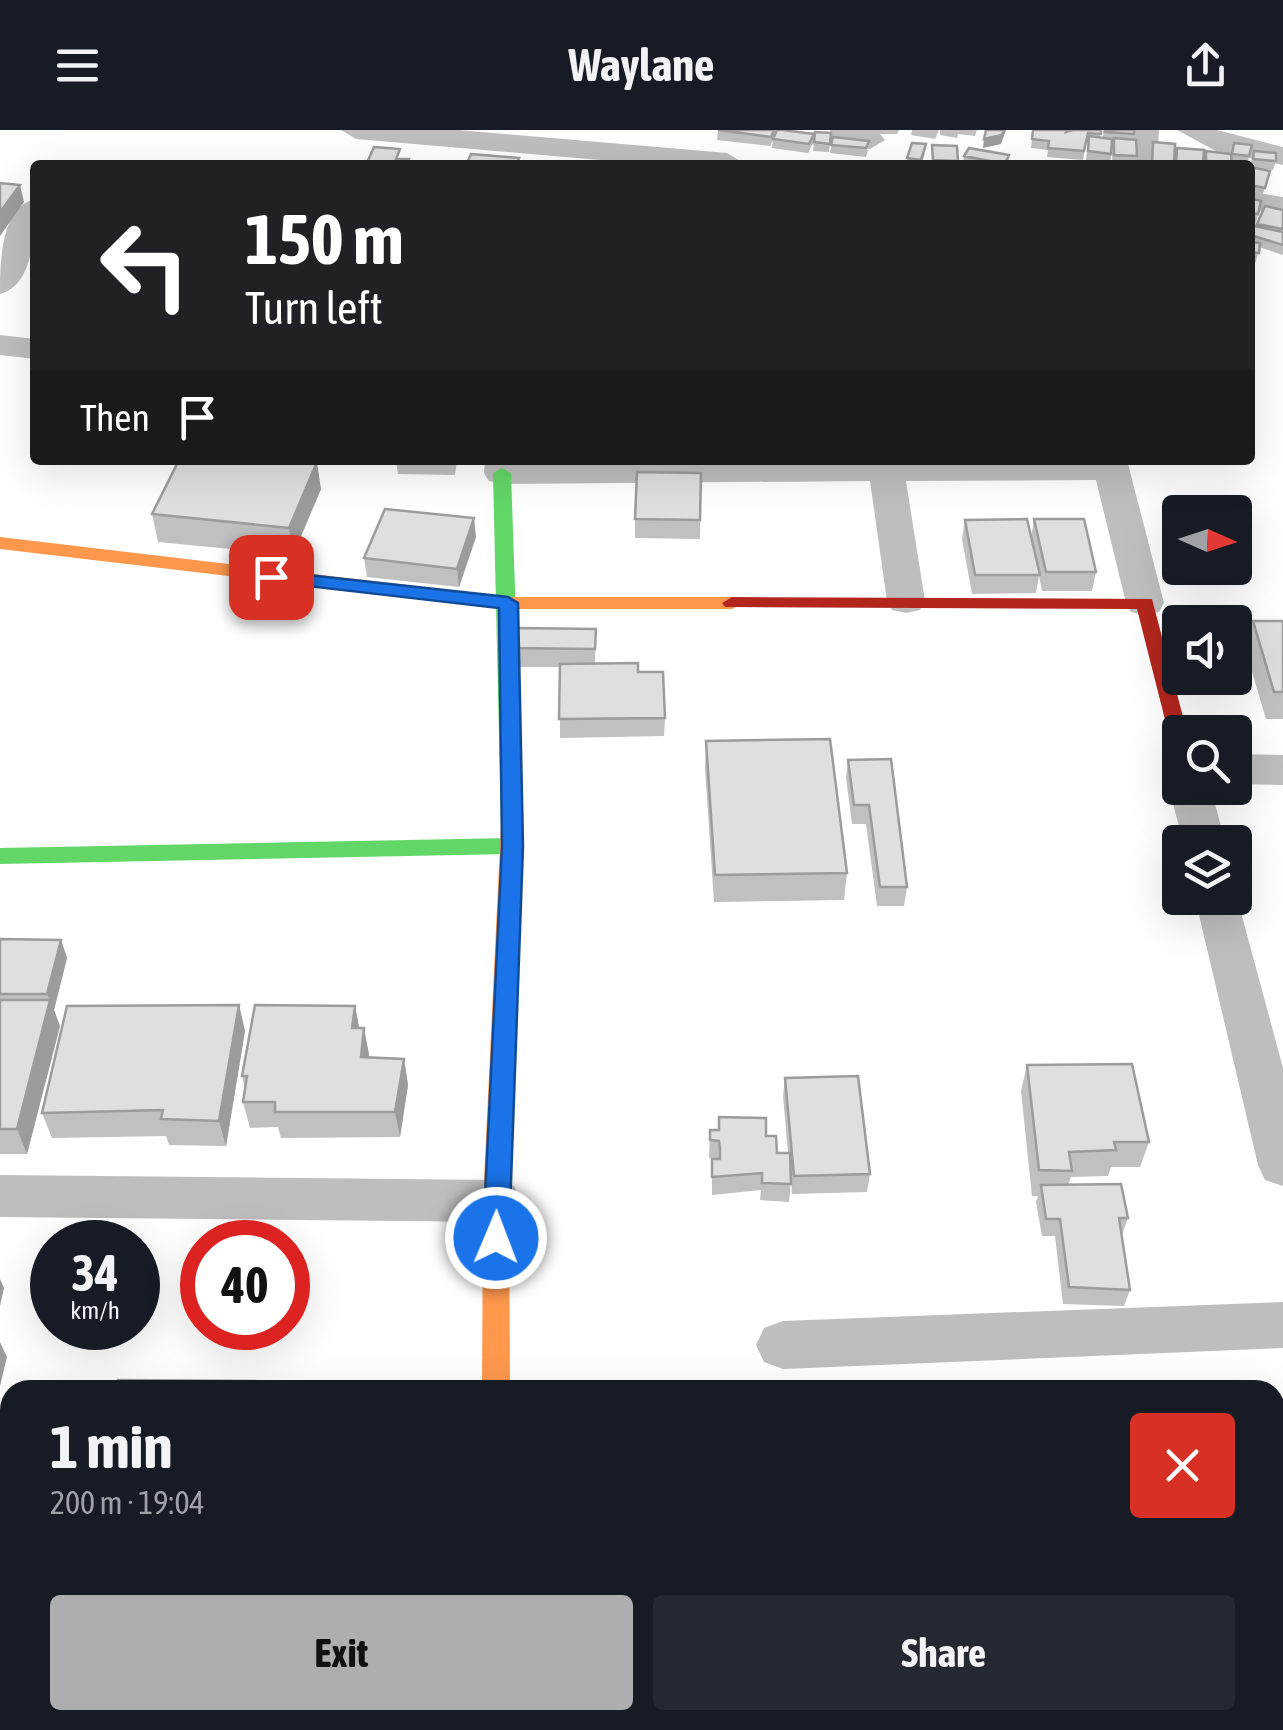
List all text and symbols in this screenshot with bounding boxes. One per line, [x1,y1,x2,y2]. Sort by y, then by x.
icon: menu [50,38,105,93]
icon: share [1178,38,1233,93]
text: Waylane [569,39,714,91]
text: 150 m [245,199,404,279]
icon: left [80,200,210,330]
text: Turn left [245,282,383,334]
icon: arrive [170,390,225,445]
text: Then [80,396,150,439]
north arrow [1162,495,1252,585]
map controls [1162,495,1252,915]
pin [229,535,314,620]
icon: arrive [244,550,299,605]
button: sound [1162,605,1252,695]
button: search [1162,715,1252,805]
button: layers [1162,825,1252,915]
position arrow [444,1186,548,1290]
speed limit sign: 40 [180,1220,310,1350]
text: 34 [71,1244,118,1302]
text: km/h [70,1296,120,1324]
text: 1 min [50,1412,173,1481]
button: close [1130,1413,1235,1518]
text: 200 m · 19:04 [50,1484,205,1521]
button: Exit [50,1595,633,1710]
button: Share [653,1595,1235,1710]

